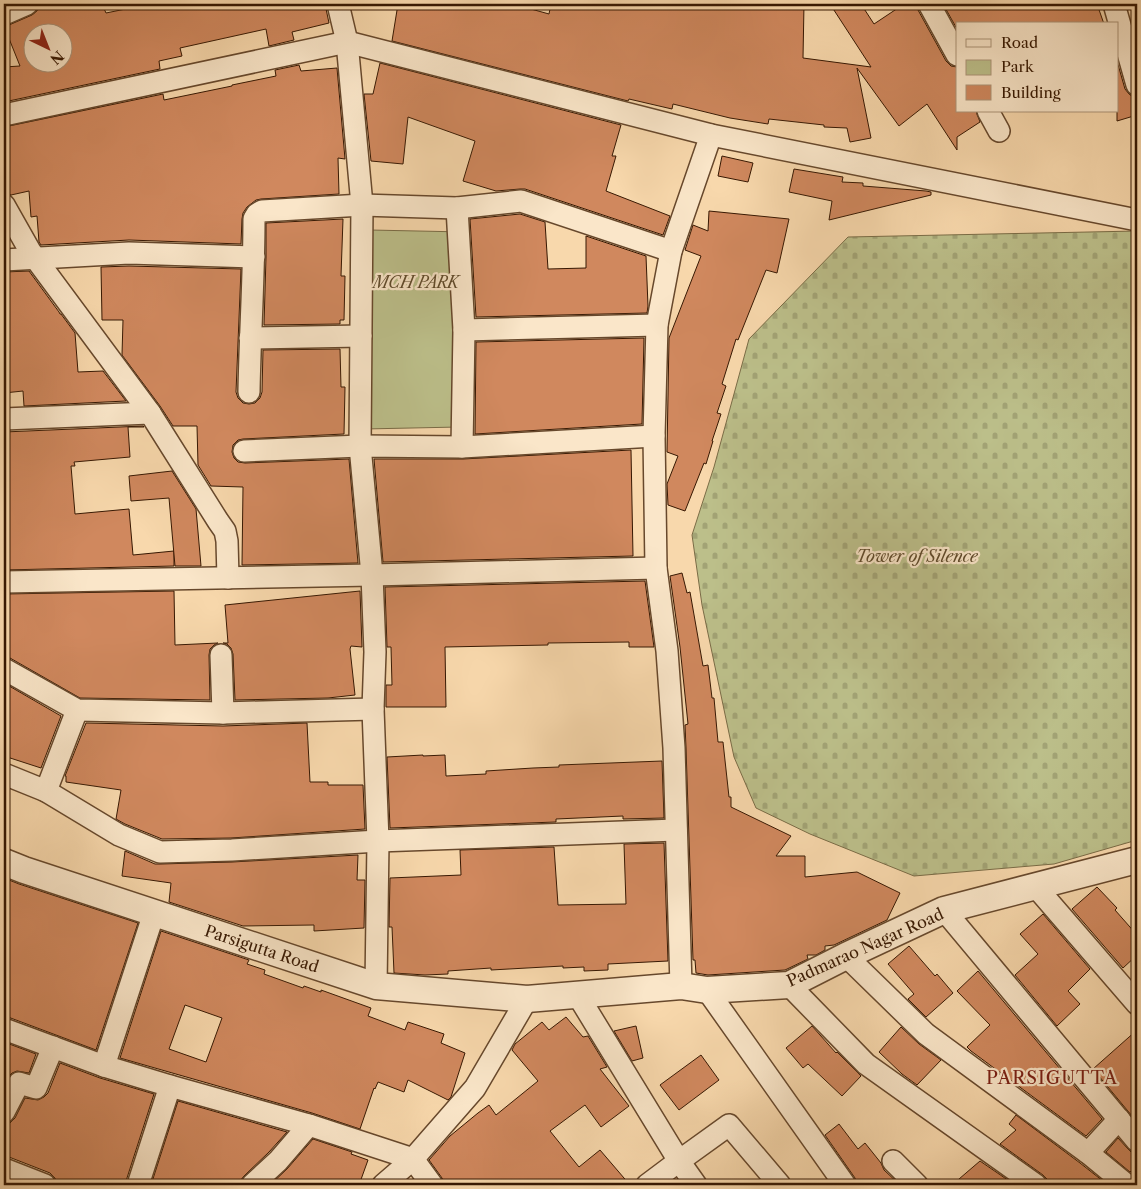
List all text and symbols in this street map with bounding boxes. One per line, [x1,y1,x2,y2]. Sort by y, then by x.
north arrow [22,22,72,72]
legend [956,22,1118,112]
text: Road [1001,33,1038,52]
text: N [46,47,67,68]
text: Park [1001,57,1035,76]
text: Building [1001,83,1061,102]
park label: MCH PARK [371,272,461,292]
park label: Tower of Silence [856,546,979,566]
street label: Padmarao Nagar Road [784,903,947,991]
street label: Parsigutta Road [202,920,322,977]
district label: PARSIGUTTA [986,1067,1118,1089]

